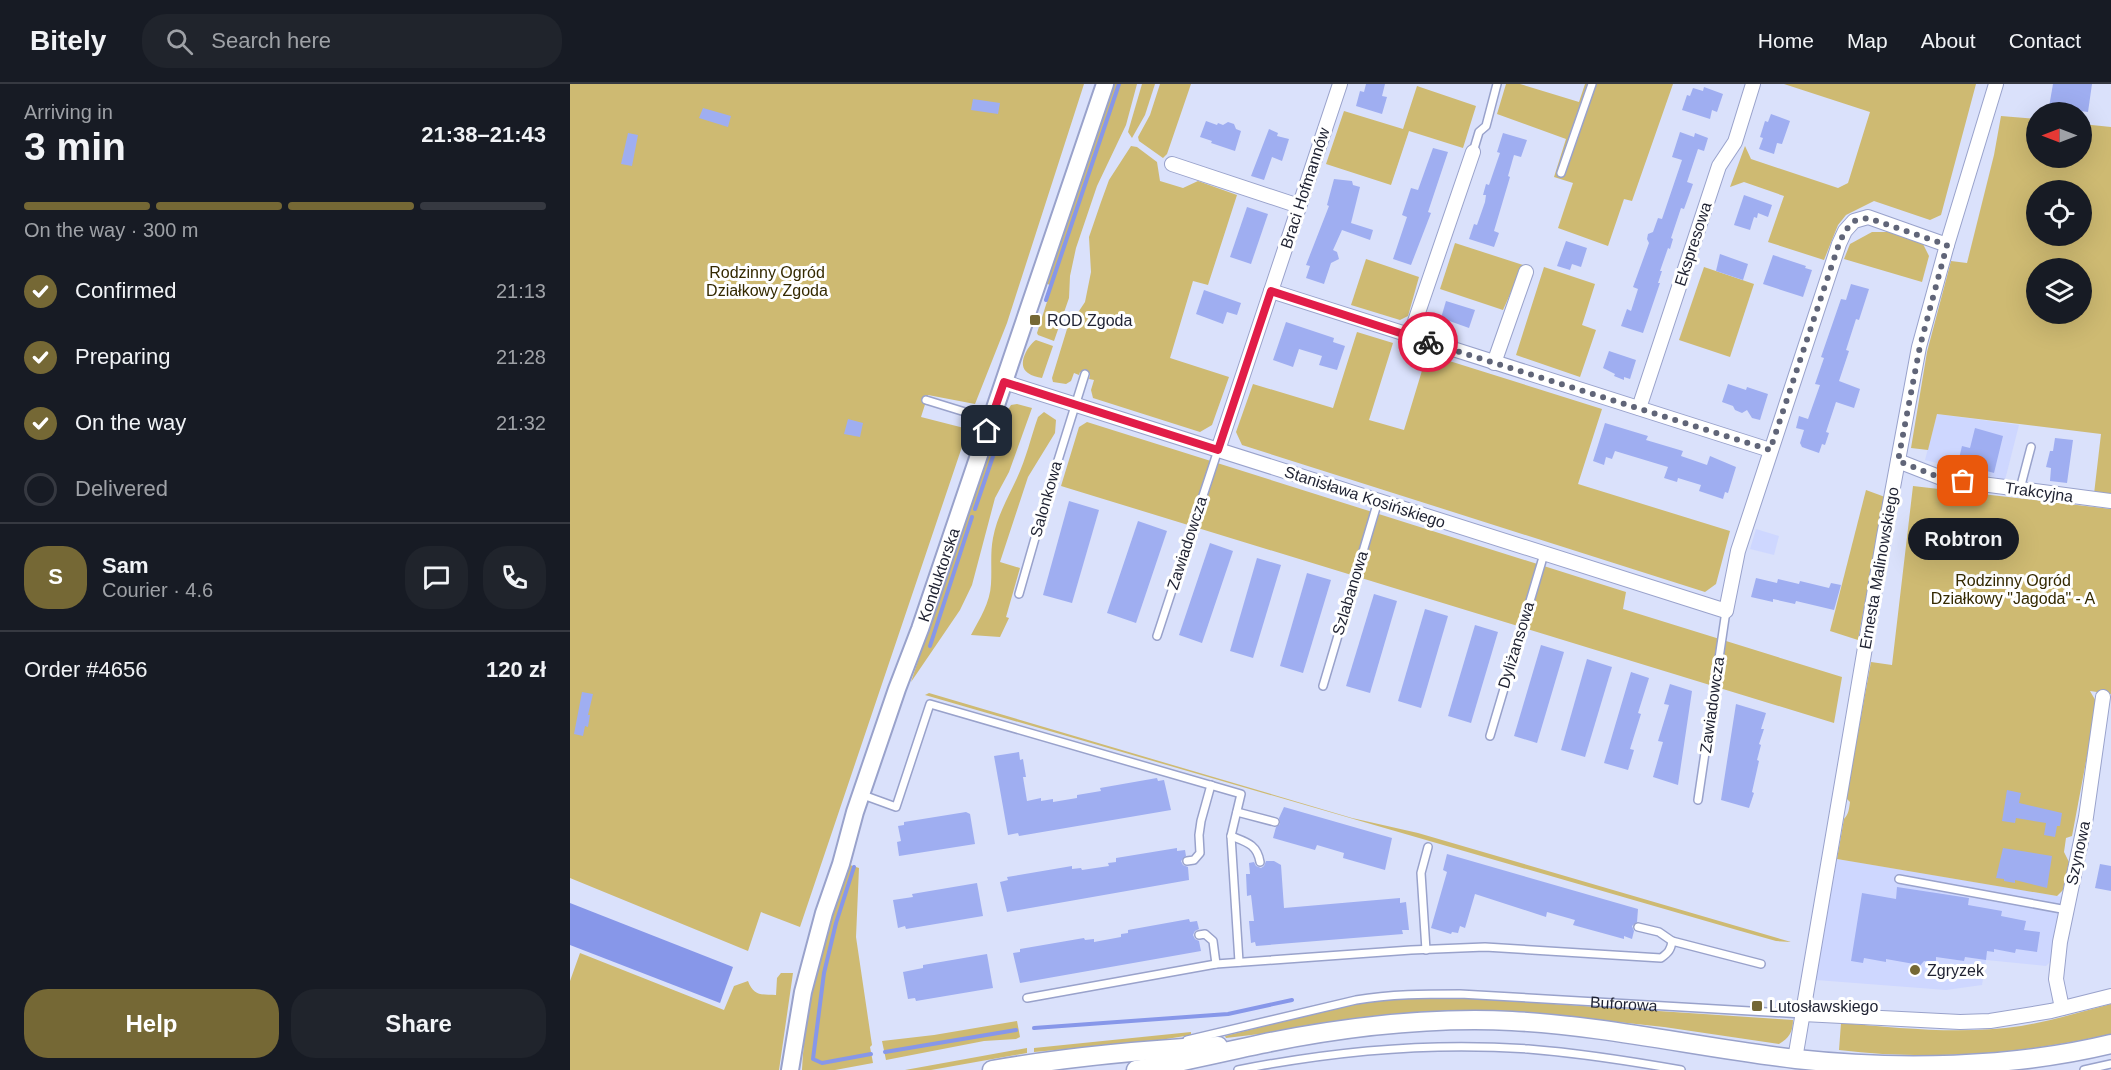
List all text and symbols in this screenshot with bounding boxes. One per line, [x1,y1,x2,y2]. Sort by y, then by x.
search box [142,14,562,68]
text: Bitely [30,25,106,56]
icon: search [163,25,196,58]
text: Search here [211,28,331,53]
text: Home [1758,29,1814,52]
text: Map [1847,29,1888,52]
text: About [1921,29,1976,52]
text: Contact [2009,29,2081,52]
text: Arriving in [24,101,113,123]
north arrow [2026,102,2092,168]
map controls [2026,102,2092,324]
text: 21:38–21:43 [421,122,546,147]
text: 3 min [24,125,126,168]
street label: Braci Hofmannów [1277,125,1333,251]
button: locate [2026,180,2092,246]
street label: Ekspresowa [1671,200,1715,288]
text: On the way · 300 m [24,219,199,241]
button: layers [2026,258,2092,324]
park label: Rodzinny Ogród Działkowy Zgoda [706,264,828,299]
icon: check [24,275,57,308]
text: Confirmed [75,278,176,303]
text: 21:13 [496,280,546,302]
place label: ROD Zgoda [1047,312,1132,329]
courier [1398,312,1458,372]
marker: ROD Zgoda [1028,313,1042,327]
icon: bike [1412,326,1445,359]
icon: check [24,341,57,374]
text: Preparing [75,344,170,369]
text: 21:28 [496,346,546,368]
pin [961,405,1012,456]
icon: check [24,407,57,440]
text: On the way [75,410,186,435]
text: 21:32 [496,412,546,434]
icon: home [970,414,1003,447]
pin [1937,455,1988,506]
street label: Salonkowa [1027,459,1065,539]
street label: Stanisława Kosińskiego [1282,463,1448,531]
icon: bag [1946,464,1979,497]
text: Delivered [75,476,168,501]
street label: Trakcyjna [2004,479,2074,505]
street label: Ernesta Malinowskiego [1856,485,1902,650]
street label: Zawiadowcza [1164,494,1210,592]
callout: Robtron [1908,517,2018,559]
street label: Konduktorska [915,526,962,624]
text: Robtron [1925,528,2002,550]
button: chat [405,546,468,609]
button: phone [483,546,546,609]
street label: Szlabanowa [1329,549,1371,637]
text: Sam [102,553,148,578]
text: S [48,564,63,589]
park label: Rodzinny Ogród Działkowy "Jagoda" - A [1931,572,2095,607]
text: Courier · 4.6 [102,579,213,601]
street label: Dyliżansowa [1495,599,1537,690]
street label: Zawiadowcza [1697,656,1727,754]
text: Order #4656 [24,657,148,682]
text: 120 zł [486,657,546,682]
street label: Szynowa [2063,819,2093,887]
place label: Zgryzek [1927,962,1985,979]
marker: Zgryzek [1908,963,1922,977]
button: Help [24,989,279,1058]
button: Share [291,989,546,1058]
street label: Buforowa [1589,993,1658,1014]
place label: Lutosławskiego [1769,998,1879,1015]
marker: Lutosławskiego [1750,999,1764,1013]

